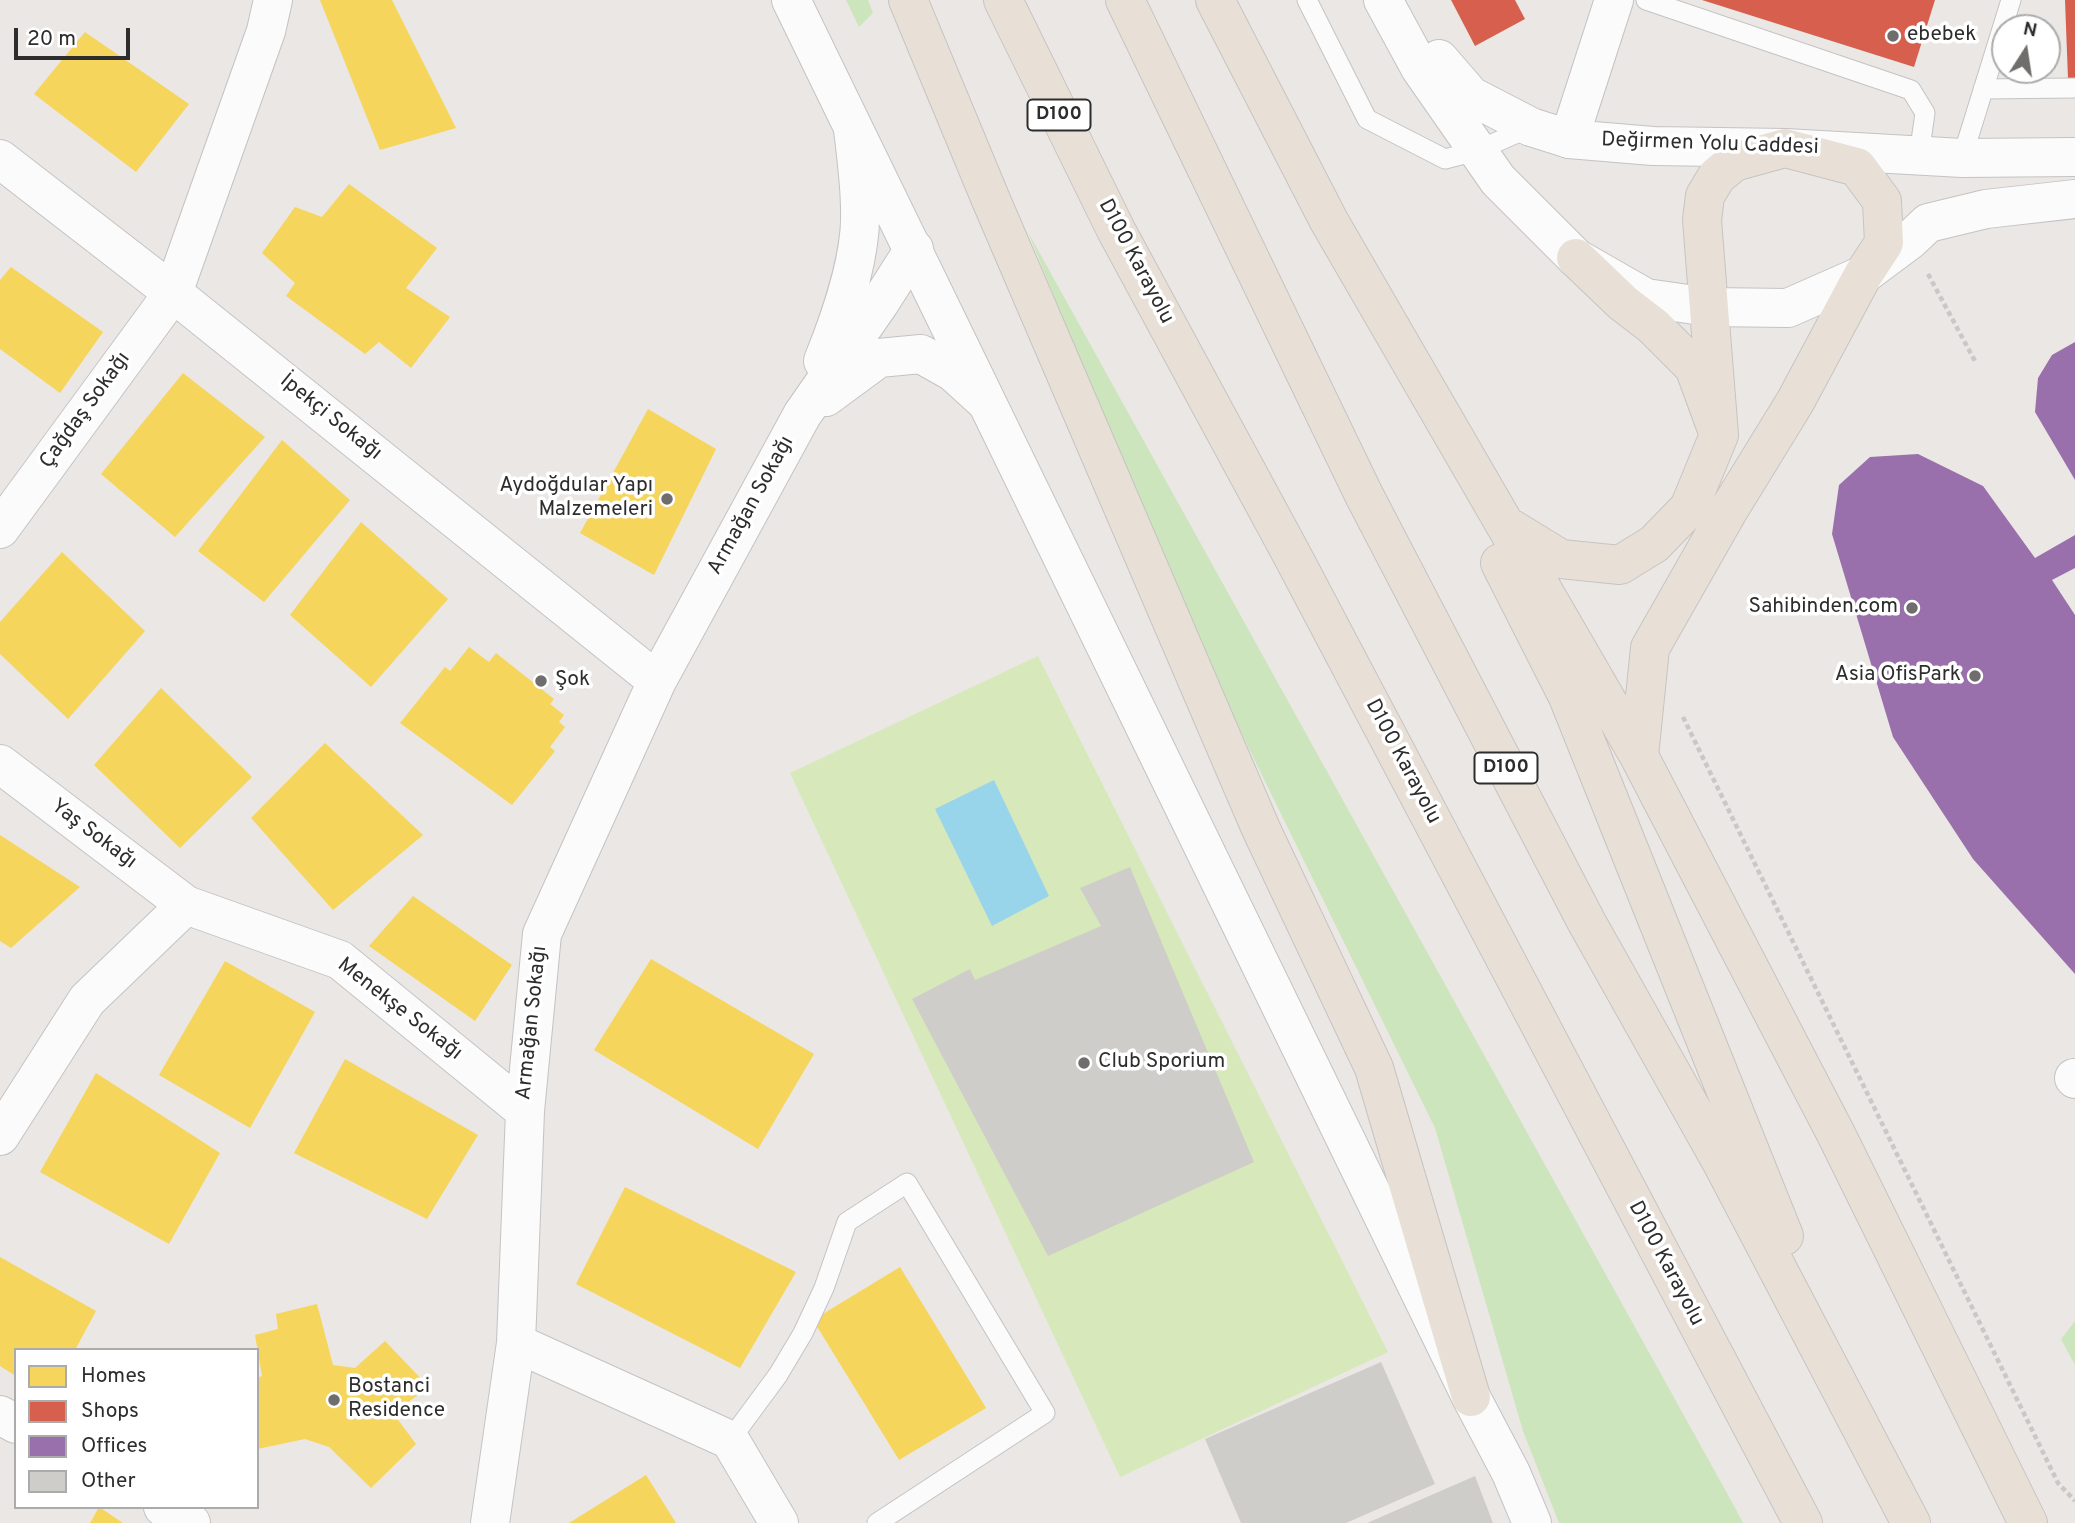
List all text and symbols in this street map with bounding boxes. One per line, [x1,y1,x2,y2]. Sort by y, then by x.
scale bar [18,14,133,58]
north arrow [1991,14,2061,84]
text: N [2021,17,2039,44]
place label: ebebek [1907,23,1976,49]
text: 20 m [27,26,76,53]
marker: ebebek [1885,28,1901,44]
road number: D100 [1028,99,1090,130]
street label: Değirmen Yolu Caddesi [1601,129,1819,161]
street label: D100 Karayolu [1092,195,1178,329]
street label: Çağdaş Sokağı [35,348,137,474]
street label: İpekçi Sokağı [274,369,386,467]
street label: Armağan Sokağı [703,432,801,580]
place label: Aydoğdular Yapı Malzemeleri [499,474,653,524]
marker: Aydoğdular Yapı Malzemeleri [659,491,675,507]
place label: Sahibinden.com [1749,595,1898,621]
marker: Sahibinden.com [1904,600,1920,616]
place label: Asia OfisPark [1835,663,1961,689]
place label: Şok [555,668,590,694]
marker: Asia OfisPark [1967,668,1983,684]
marker: Şok [533,673,549,689]
street label: D100 Karayolu [1359,695,1445,829]
road number: D100 [1474,752,1538,783]
street label: Yaş Sokağı [45,795,141,875]
street label: Armağan Sokağı [512,945,554,1101]
street label: Menekşe Sokağı [331,953,467,1067]
place label: Club Sporium [1098,1050,1225,1076]
marker: Club Sporium [1076,1055,1092,1071]
street label: D100 Karayolu [1622,1197,1708,1331]
legend [14,1348,259,1509]
text: Homes [81,1363,146,1390]
place label: Bostanci Residence [348,1375,445,1425]
marker: Bostanci Residence [326,1392,342,1408]
text: Shops [81,1398,139,1425]
text: Offices [81,1433,147,1460]
text: Other [81,1468,136,1495]

